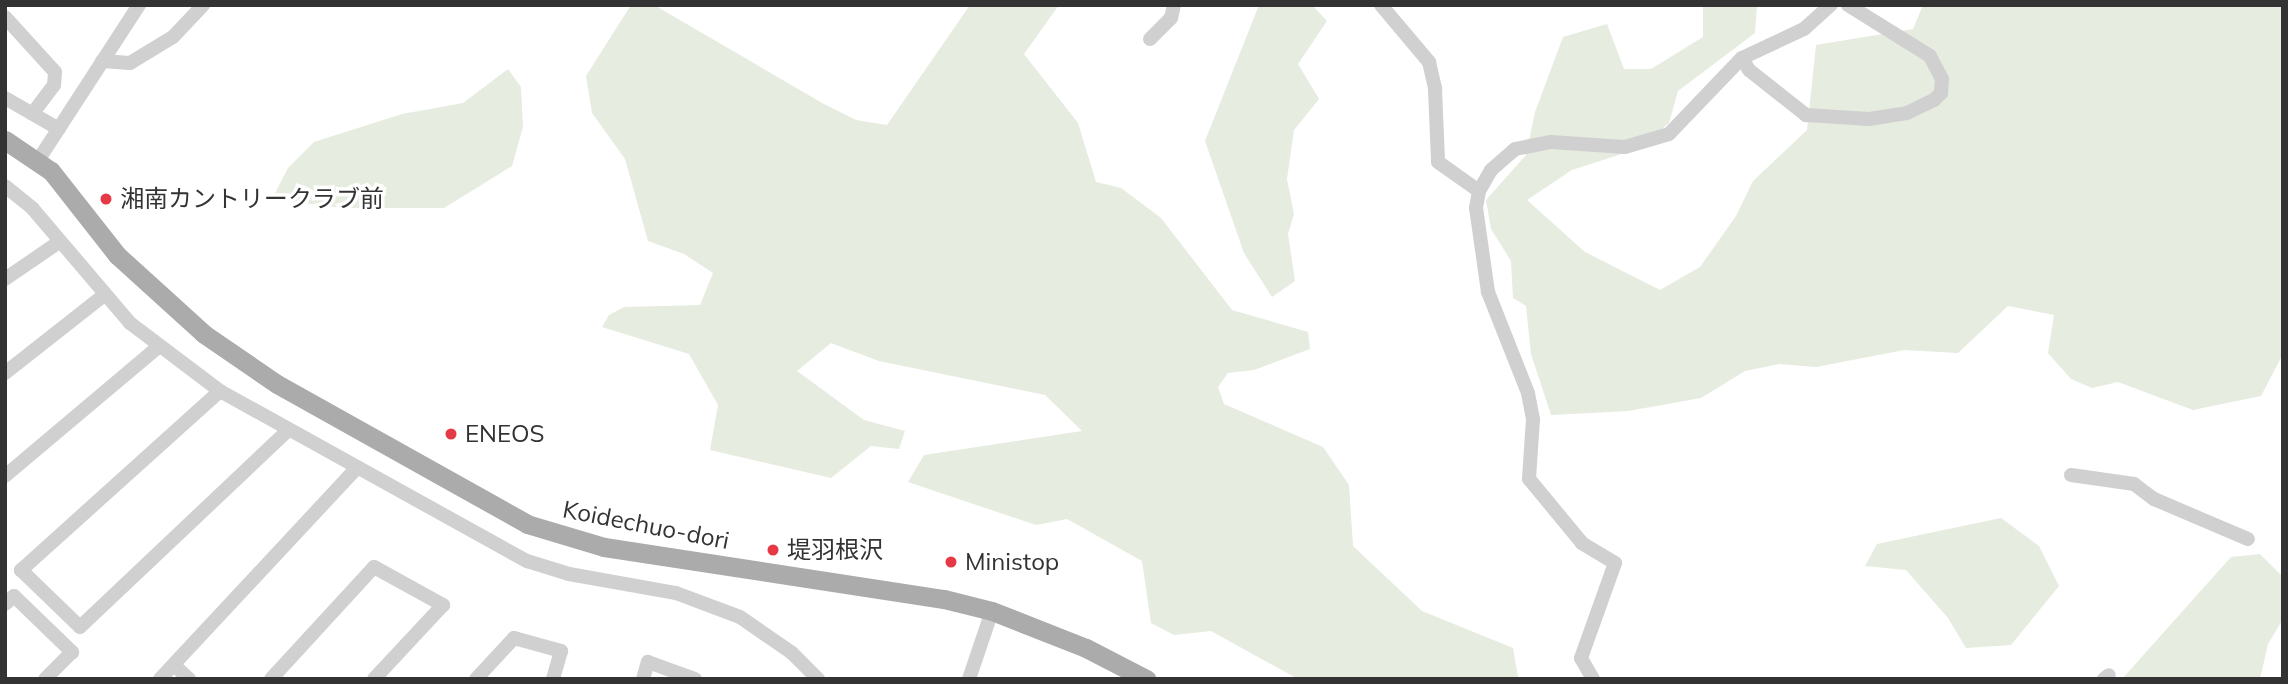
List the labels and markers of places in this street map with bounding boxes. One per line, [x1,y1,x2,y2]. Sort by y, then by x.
place label: 湘南カントリークラブ前 [120,185,384,213]
marker: 湘南カントリークラブ前 [98,191,114,207]
place label: ENEOS [465,420,545,448]
marker: ENEOS [443,426,459,442]
place label: 堤羽根沢 [787,536,883,564]
marker: 堤羽根沢 [765,542,781,558]
place label: Ministop [965,548,1059,576]
marker: Ministop [943,554,959,570]

